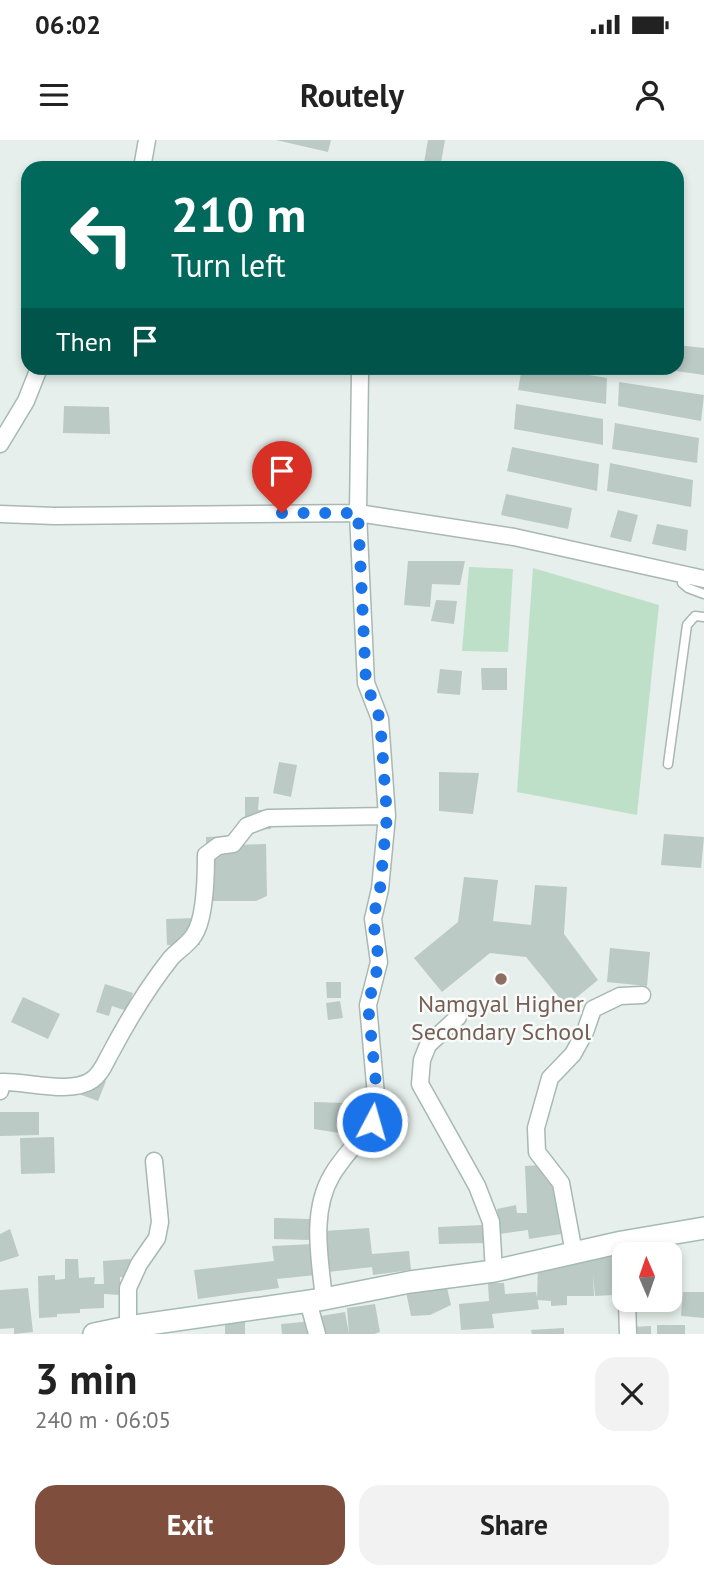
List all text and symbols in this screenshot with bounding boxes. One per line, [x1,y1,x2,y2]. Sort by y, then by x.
text: 06:02 [35,8,101,41]
text: Routely [300,74,404,116]
icon: menu [35,76,73,114]
icon: person [631,76,669,114]
text: 210 m [171,182,306,246]
icon: left [56,189,147,280]
text: Turn left [171,244,286,286]
icon: arrive [126,322,164,360]
text: Then [56,325,112,358]
pin [252,441,312,513]
icon: arrive [263,452,301,490]
marker: Namgyal Higher Secondary School [493,971,509,987]
place label: Namgyal Higher Secondary School [411,988,591,1047]
position arrow [335,1085,409,1159]
north arrow [612,1242,682,1312]
map controls [612,1242,682,1312]
text: 3 min [35,1351,137,1406]
button: close [595,1357,669,1431]
text: 240 m · 06:05 [35,1405,171,1434]
button: Exit [35,1485,345,1565]
button: Share [359,1485,669,1565]

